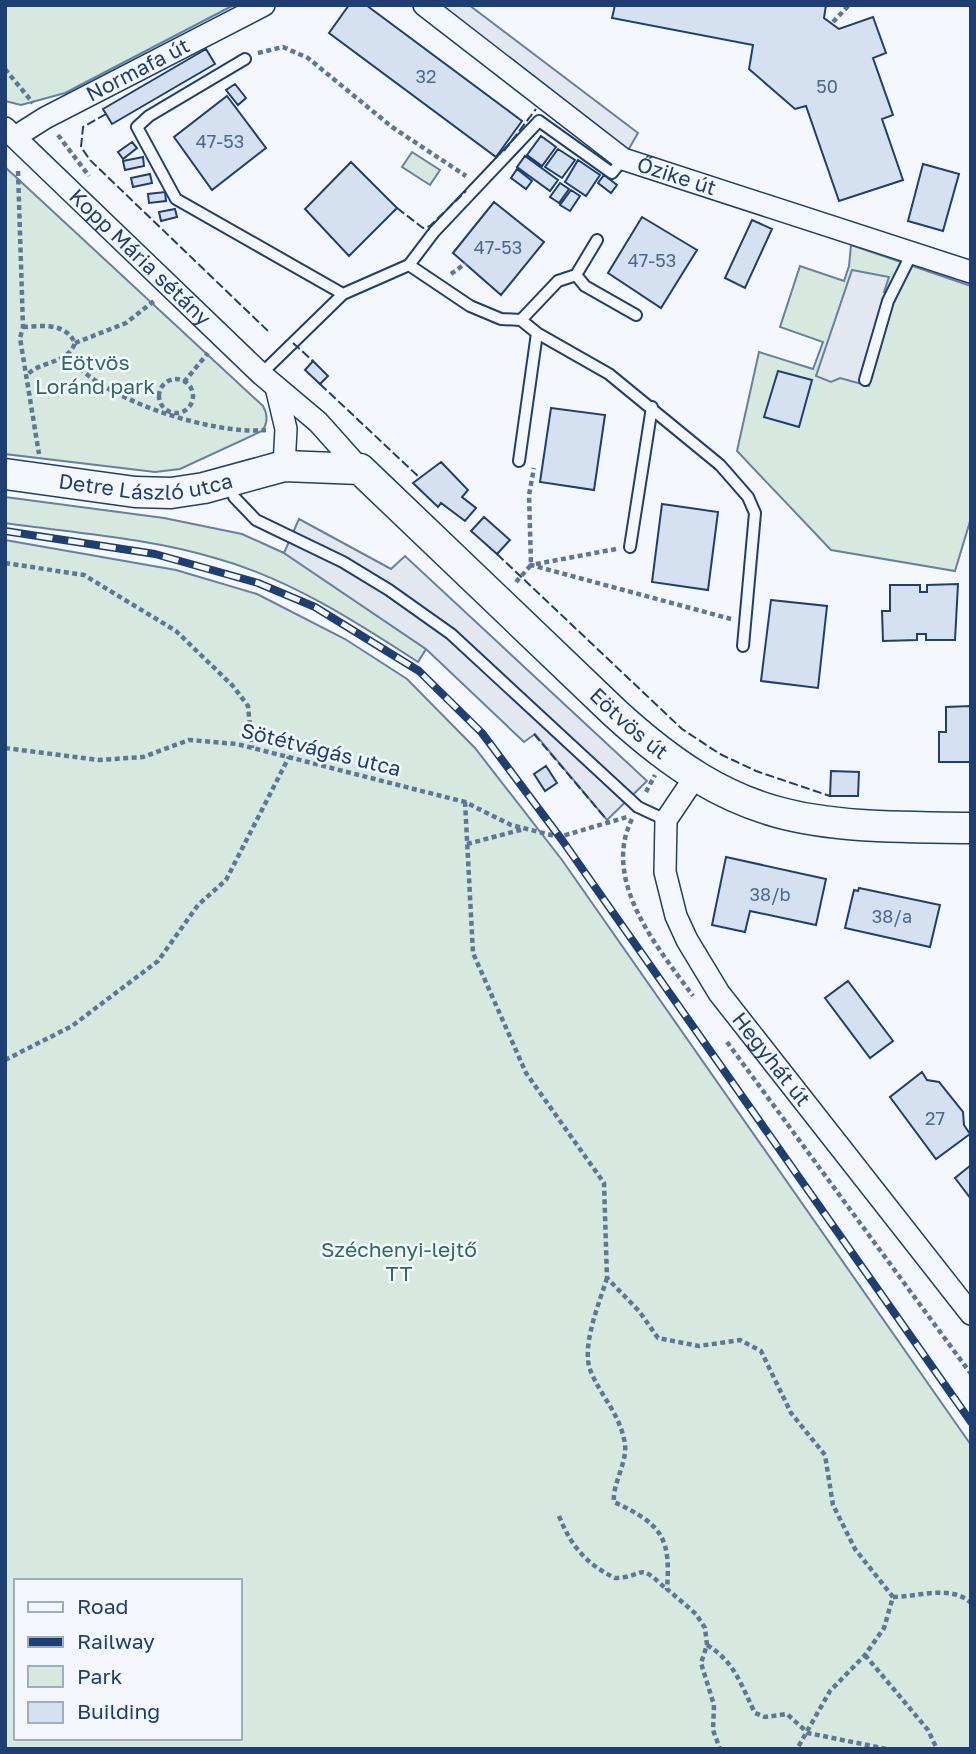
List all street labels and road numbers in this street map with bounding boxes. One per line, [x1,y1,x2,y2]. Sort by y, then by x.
street label: Normafa út [81,32,193,107]
street label: Őzike út [634,150,720,200]
street label: Kopp Mária sétány [64,183,217,331]
street label: Detre László utca [57,467,235,505]
street label: Eötvös út [585,682,674,764]
street label: Sötétvágás utca [239,717,404,781]
street label: Hegyhát út [727,1007,817,1111]

